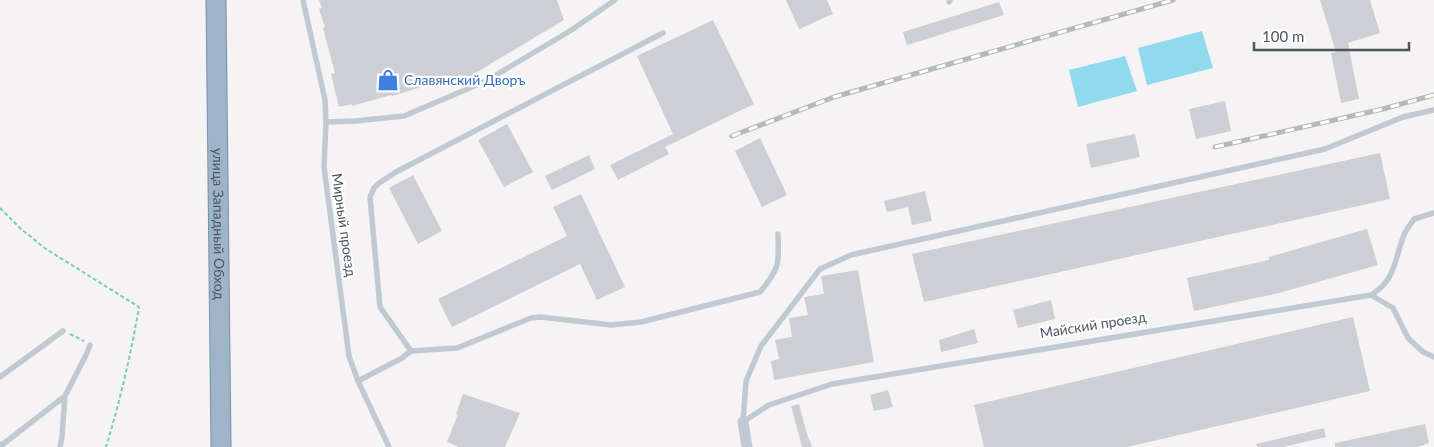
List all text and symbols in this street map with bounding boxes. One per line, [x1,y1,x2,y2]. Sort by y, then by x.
scale bar [1254,20,1409,52]
text: 100 m [1262,27,1304,45]
shop icon: Cлавянский Дворъ [375,67,401,93]
place label: Cлавянский Дворъ [404,71,525,88]
street label: улица Западный Обход [210,148,228,300]
street label: Мирный проезд [329,172,360,278]
street label: Майский проезд [1039,308,1148,341]

